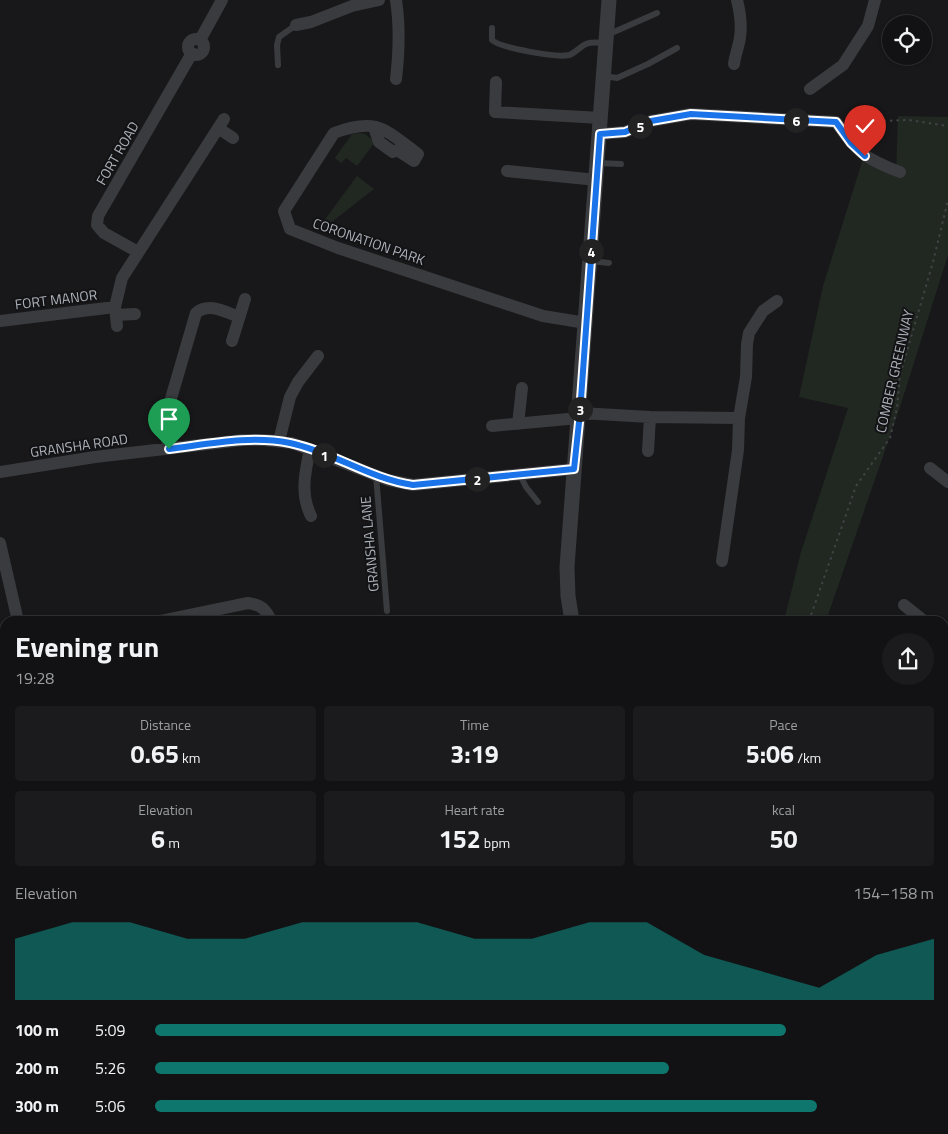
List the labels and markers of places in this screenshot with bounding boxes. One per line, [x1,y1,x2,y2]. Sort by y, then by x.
pin [844,105,886,156]
pin: 6 [784,108,808,132]
pin: 5 [628,114,652,138]
pin: 4 [578,238,604,264]
pin: 3 [568,396,592,422]
pin [148,398,190,449]
pin: 1 [312,442,336,468]
pin: 2 [464,466,490,492]

